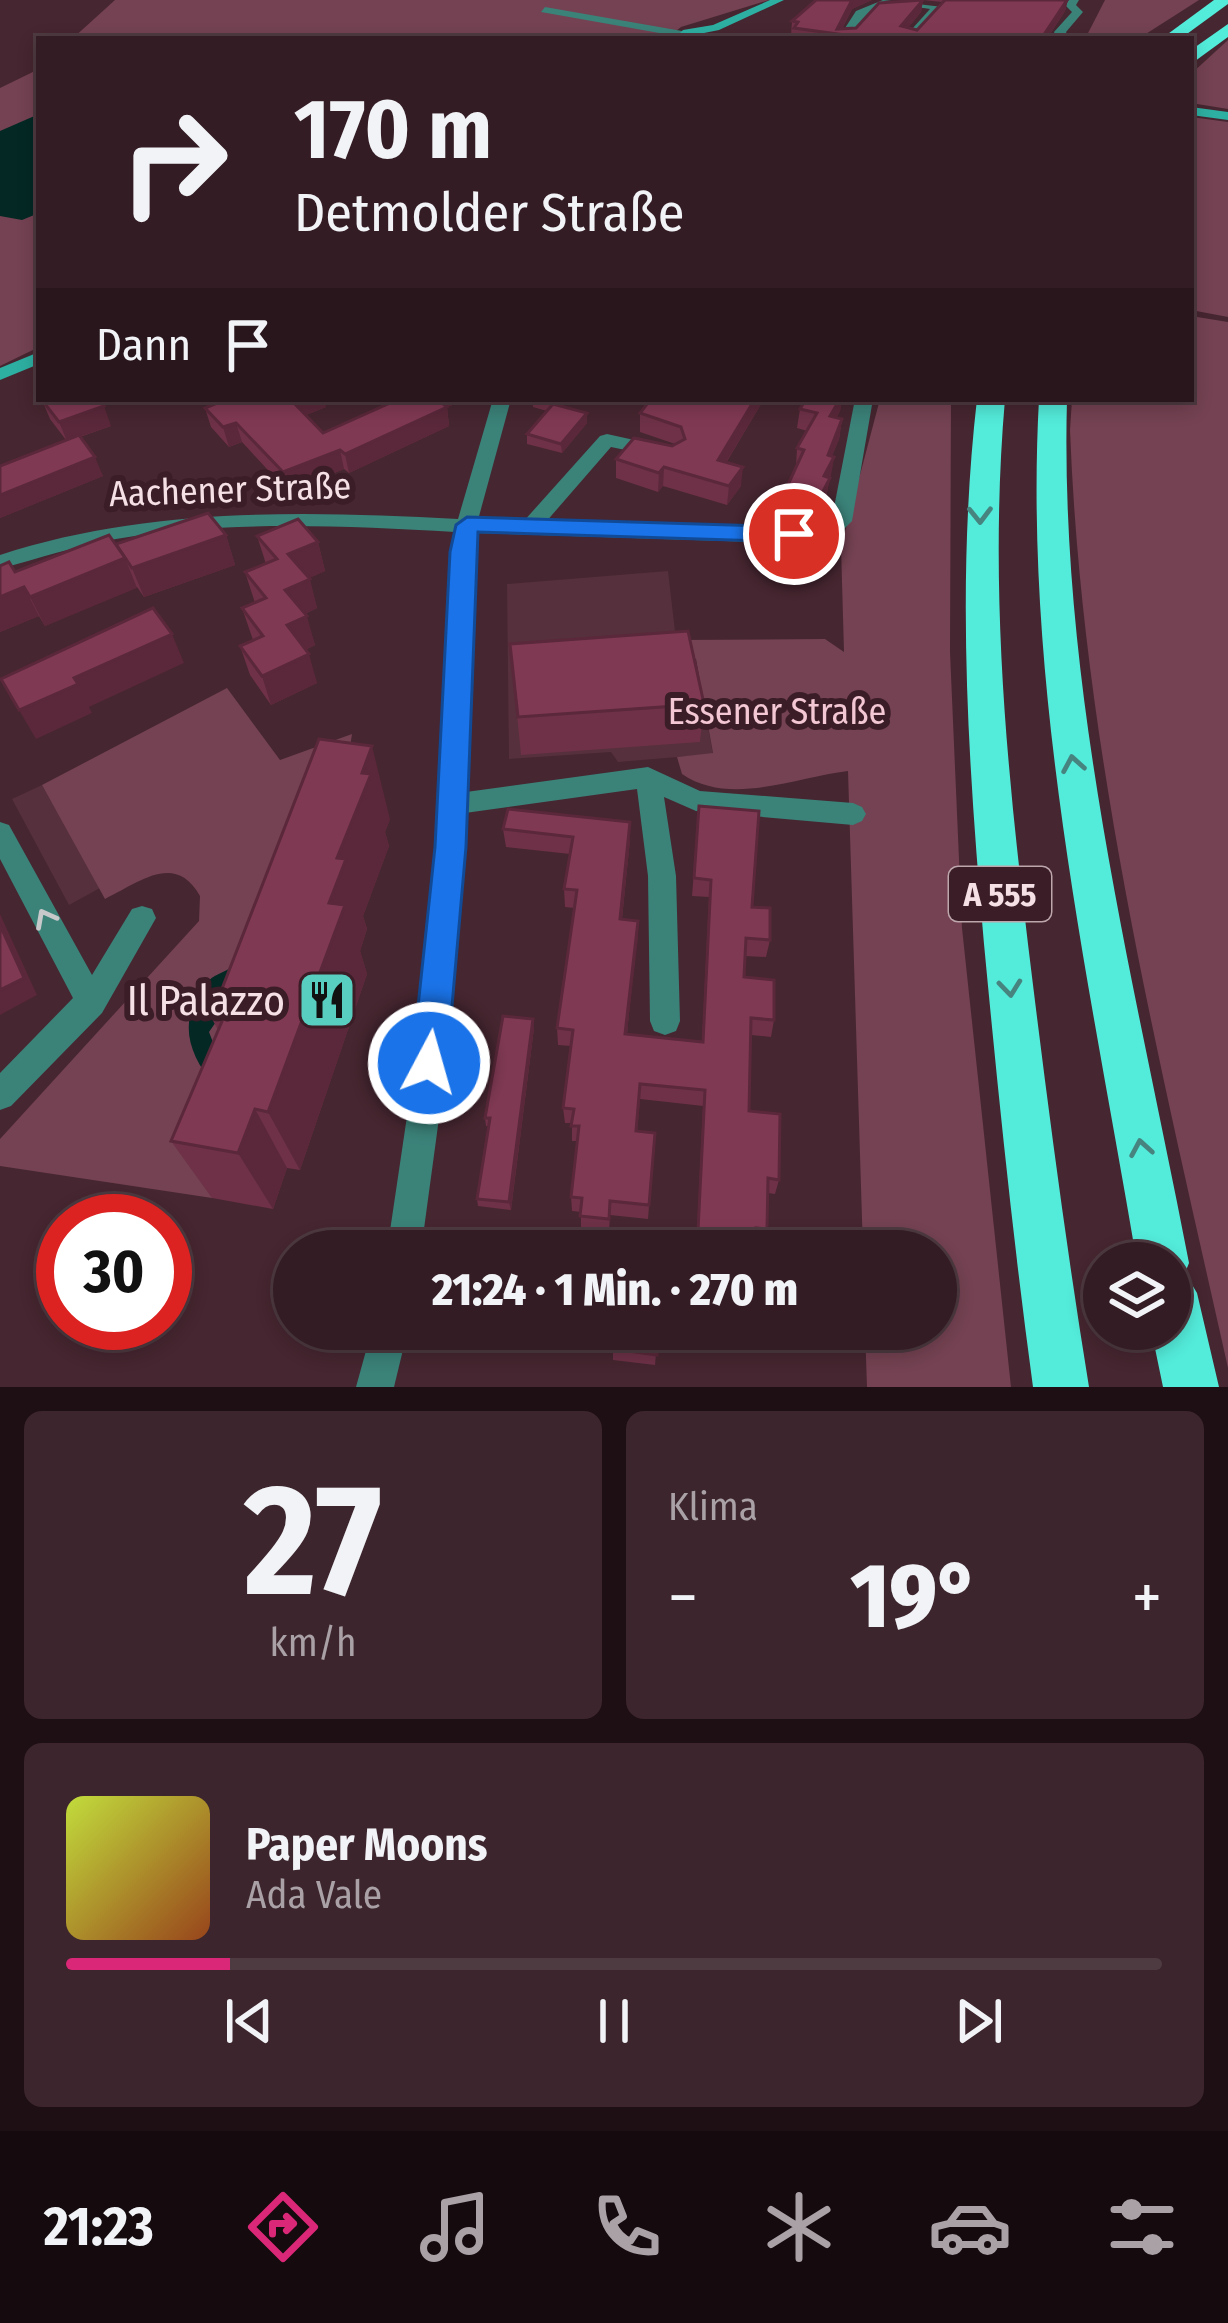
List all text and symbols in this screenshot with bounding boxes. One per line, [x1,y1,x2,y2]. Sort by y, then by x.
text: 170 m [294,79,492,180]
icon: right [96,84,252,240]
text: Detmolder Straße [294,181,684,245]
icon: arrive [215,312,281,378]
text: Dann [96,318,191,372]
street label: Aachener Straße [108,464,352,516]
pin [743,483,845,585]
icon: arrive [761,501,827,567]
one-way arrow [967,506,993,525]
park label: Essener Straße [668,690,886,734]
one-way arrow [1061,755,1086,775]
road number: A 555 [949,867,1051,921]
one-way arrow [37,908,60,930]
restaurant icon: Il Palazzo [296,969,358,1031]
place label: Il Palazzo [127,976,285,1026]
one-way arrow [997,979,1022,998]
position arrow [366,1000,492,1126]
one-way arrow [1130,1138,1155,1158]
speed limit sign: 30 [36,1194,192,1350]
map controls [1083,1242,1191,1350]
button: layers [1083,1242,1191,1350]
text: 21:24 · 1 Min. · 270 m [432,1263,798,1317]
text: 27 [244,1448,382,1635]
text: Klima [668,1484,758,1530]
text: 19° [851,1543,979,1651]
text: − [668,1558,698,1637]
text: + [1132,1558,1162,1637]
text: km/h [270,1620,356,1666]
text: Paper Moons [246,1818,488,1872]
text: Ada Vale [246,1872,382,1918]
icon: previous [216,1988,282,2054]
icon: pause [581,1988,647,2054]
icon: next [946,1988,1012,2054]
icon: directions [241,2185,325,2269]
icon: music [413,2185,497,2269]
icon: phone [585,2185,669,2269]
icon: climate [757,2185,841,2269]
icon: car [928,2185,1012,2269]
icon: filters [1100,2185,1184,2269]
text: 21:23 [44,2195,154,2259]

